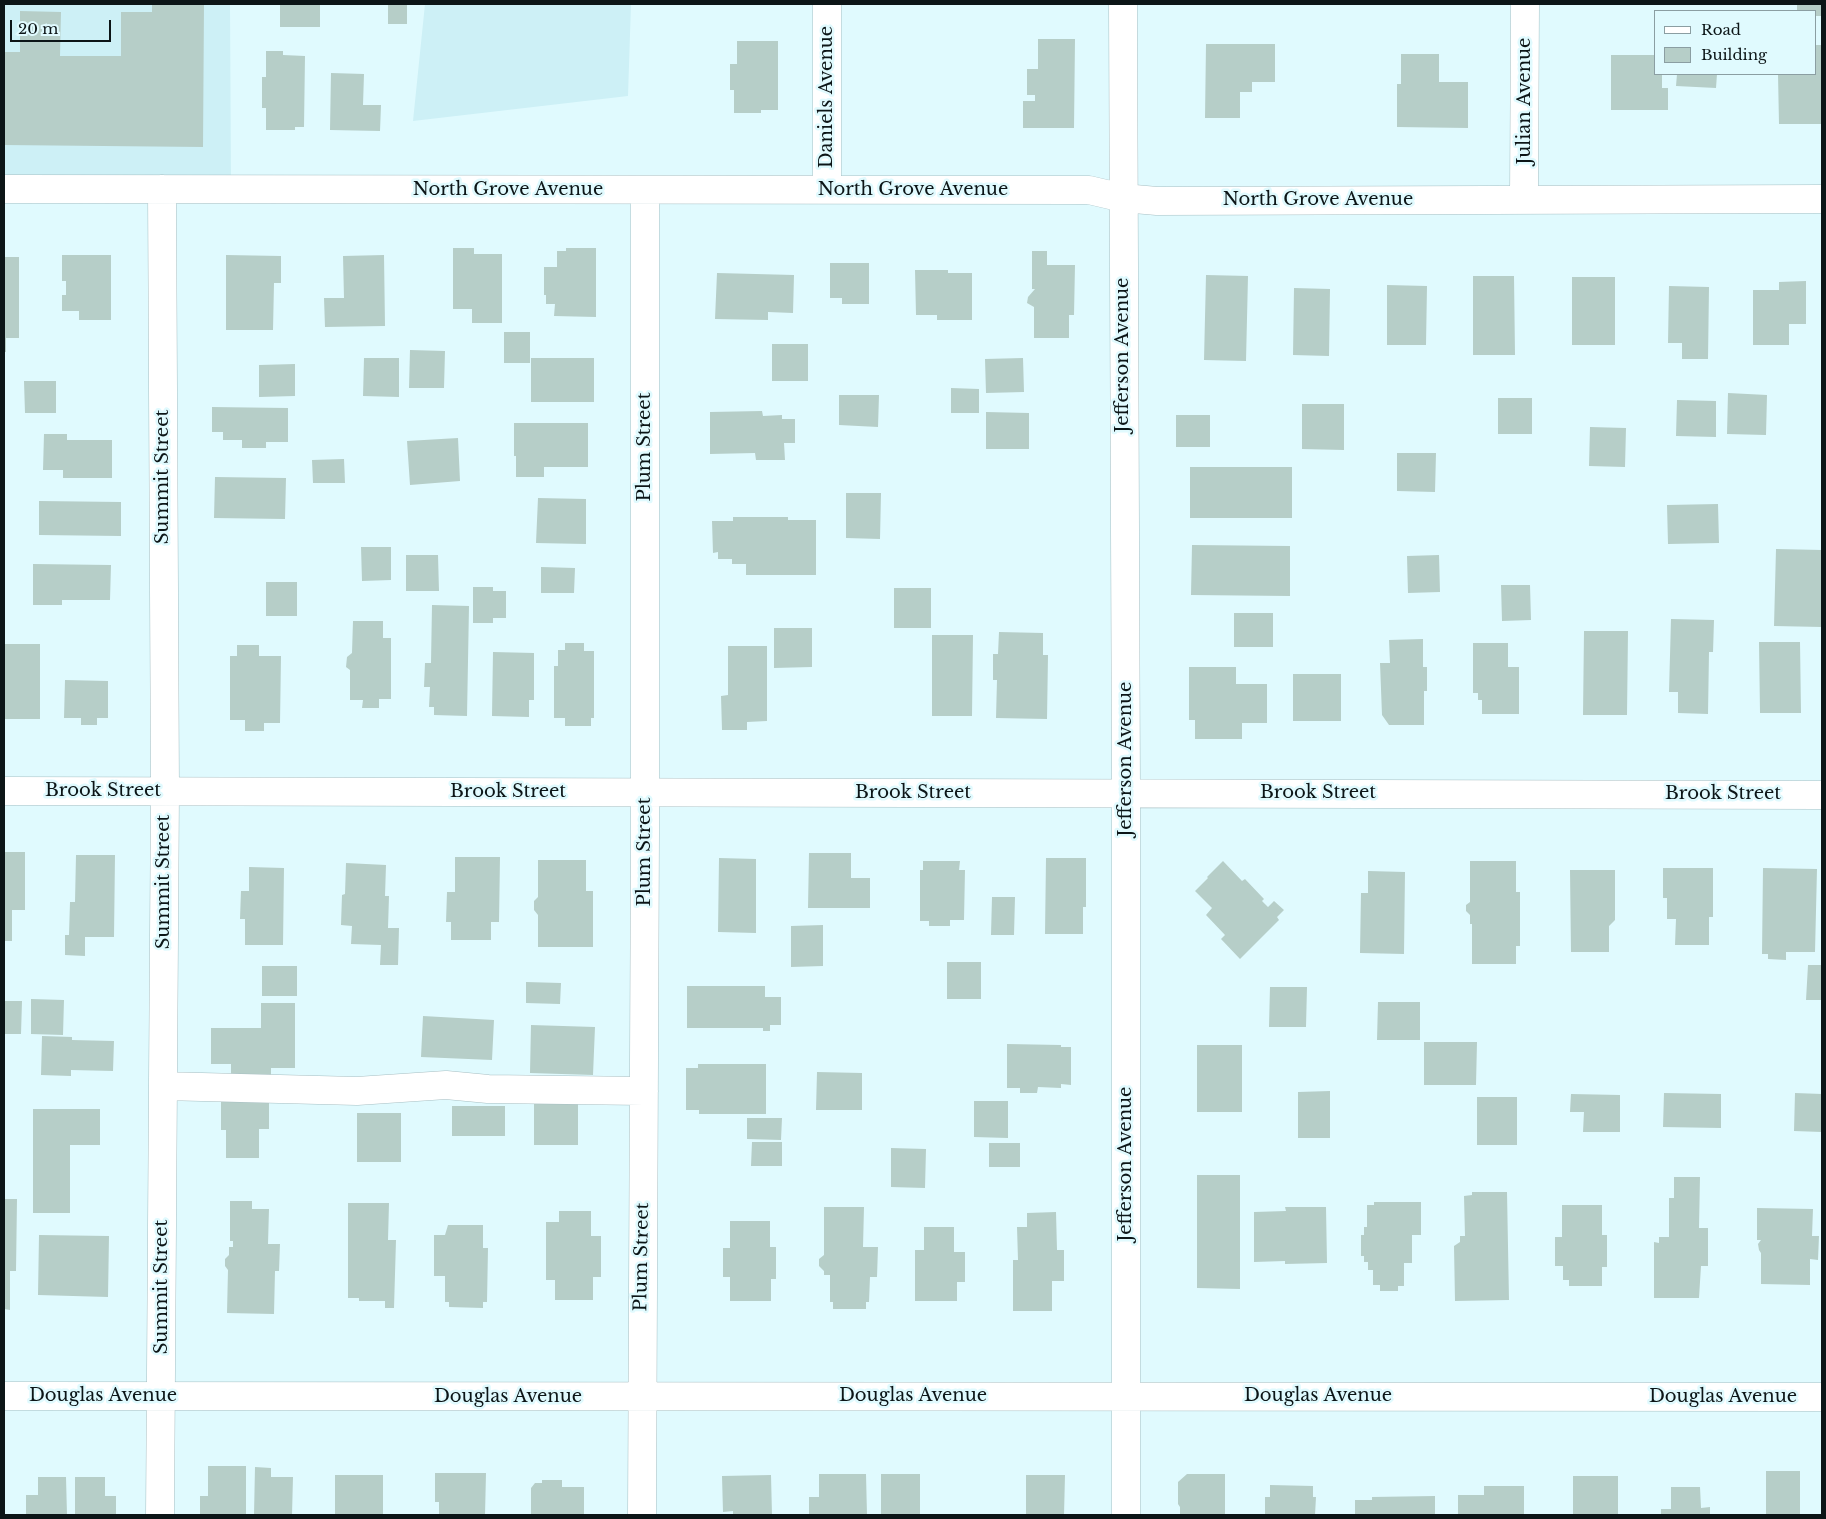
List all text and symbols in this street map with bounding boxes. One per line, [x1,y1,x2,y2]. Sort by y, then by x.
scale bar [12,10,114,42]
legend [1654,10,1816,75]
text: 20 m [18,19,58,38]
text: Road [1701,20,1741,39]
street label: Daniels Avenue [816,26,838,168]
street label: Julian Avenue [1514,38,1536,164]
text: Building [1701,45,1767,64]
street label: North Grove Avenue [413,179,603,201]
street label: North Grove Avenue [818,179,1008,201]
street label: North Grove Avenue [1223,189,1413,211]
street label: Jefferson Avenue [1112,278,1134,432]
street label: Plum Street [634,393,656,501]
street label: Summit Street [152,410,174,544]
street label: Jefferson Avenue [1115,682,1137,836]
street label: Brook Street [45,780,161,802]
street label: Brook Street [450,781,566,803]
street label: Brook Street [855,782,971,804]
street label: Brook Street [1260,782,1376,804]
street label: Brook Street [1665,783,1781,805]
street label: Plum Street [634,798,656,906]
street label: Summit Street [153,815,175,949]
street label: Jefferson Avenue [1115,1087,1137,1241]
street label: Plum Street [630,1202,654,1312]
street label: Summit Street [151,1220,173,1354]
street label: Douglas Avenue [29,1385,177,1407]
street label: Douglas Avenue [839,1385,987,1407]
street label: Douglas Avenue [1244,1385,1392,1407]
street label: Douglas Avenue [434,1386,582,1408]
street label: Douglas Avenue [1649,1386,1797,1408]

